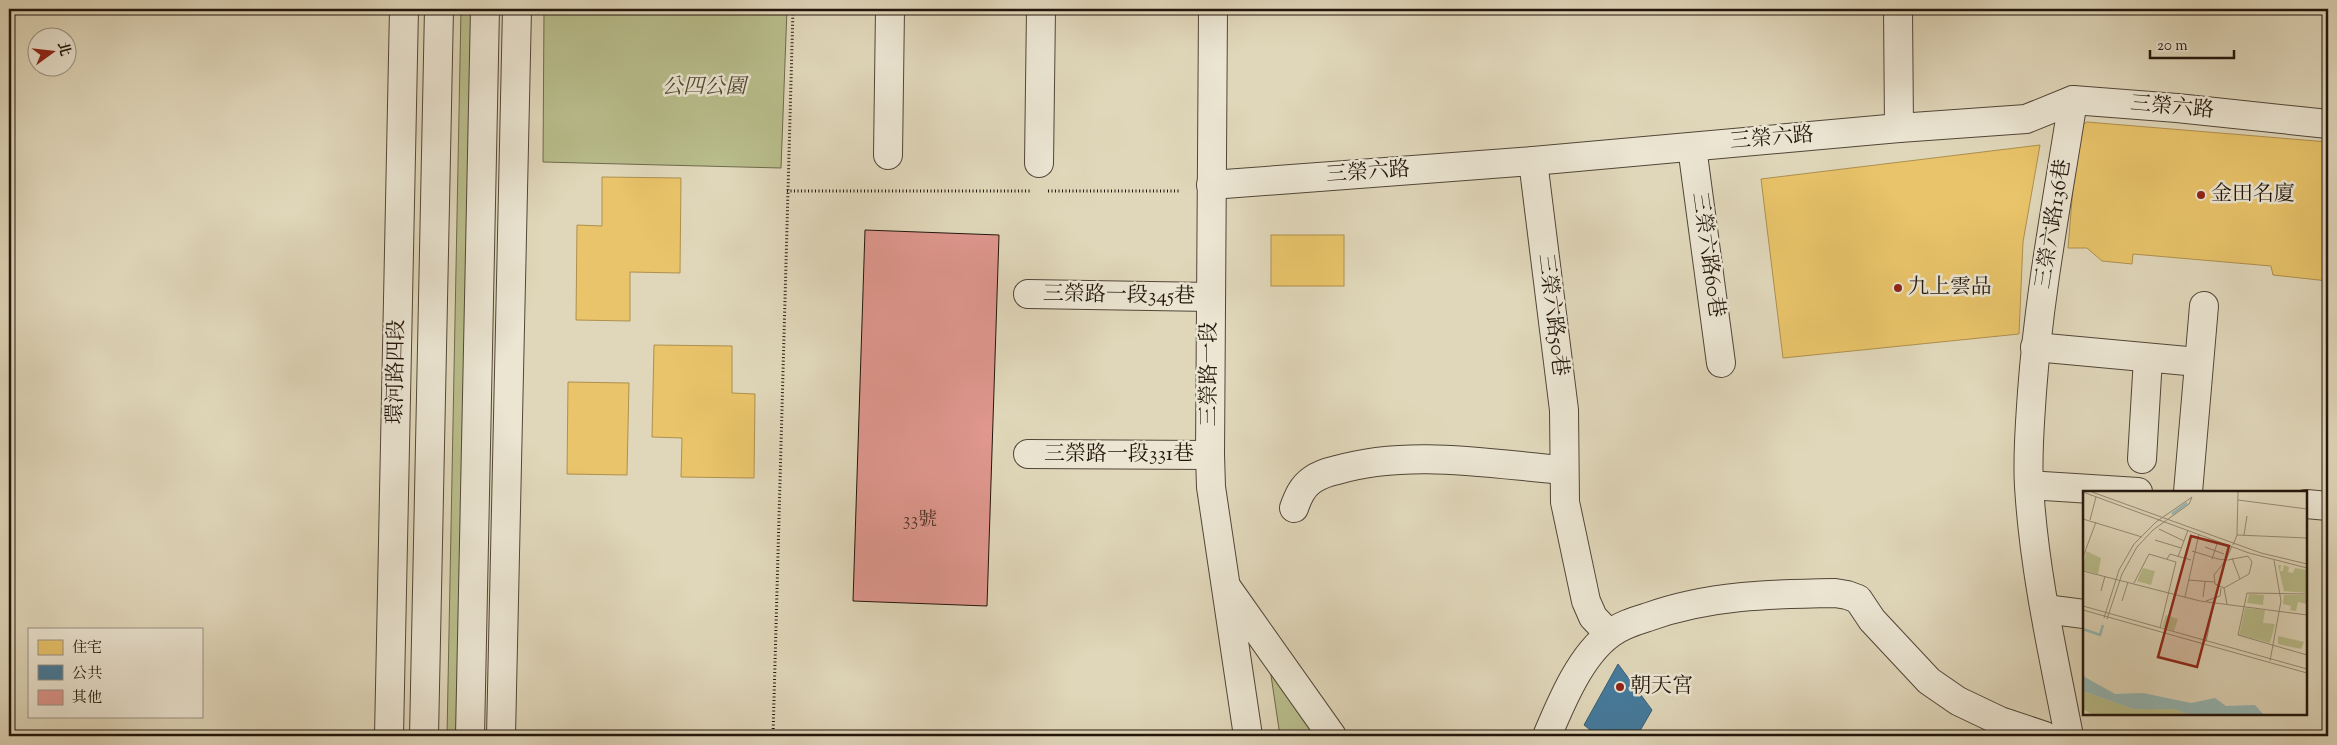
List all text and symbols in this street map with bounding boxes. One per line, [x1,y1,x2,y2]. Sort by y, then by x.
north arrow [28,28,78,78]
scale bar [2150,28,2233,60]
text: 20 m [2157,36,2188,57]
text: 北 [51,40,74,59]
park label: 公四公園 [662,73,749,103]
street label: 三榮六路 [2129,89,2215,127]
street label: 三榮六路 [1729,120,1815,158]
street label: 三榮六路 [1325,155,1411,191]
street label: 三榮六路136巷 [2029,157,2079,291]
place label: 金田名廈 [2211,180,2295,210]
marker: 金田名廈 [2195,189,2207,201]
street label: 三榮六路60巷 [1683,190,1731,320]
street label: 三榮六路50巷 [1530,252,1574,378]
place label: 九上雲品 [1908,273,1992,303]
street label: 三榮路一段345巷 [1043,280,1195,312]
marker: 九上雲品 [1892,282,1904,294]
street label: 環河路四段 [381,319,413,425]
street label: 三榮路一段 [1195,322,1225,427]
street label: 三榮路一段331巷 [1044,440,1194,470]
inset map [2083,491,2307,715]
house number: 33號 [903,507,937,534]
legend [28,628,202,718]
text: 住宅 [72,638,102,659]
text: 公共 [72,664,102,685]
place label: 朝天宮 [1630,672,1693,702]
marker: 朝天宮 [1614,681,1626,693]
text: 其他 [72,688,102,709]

